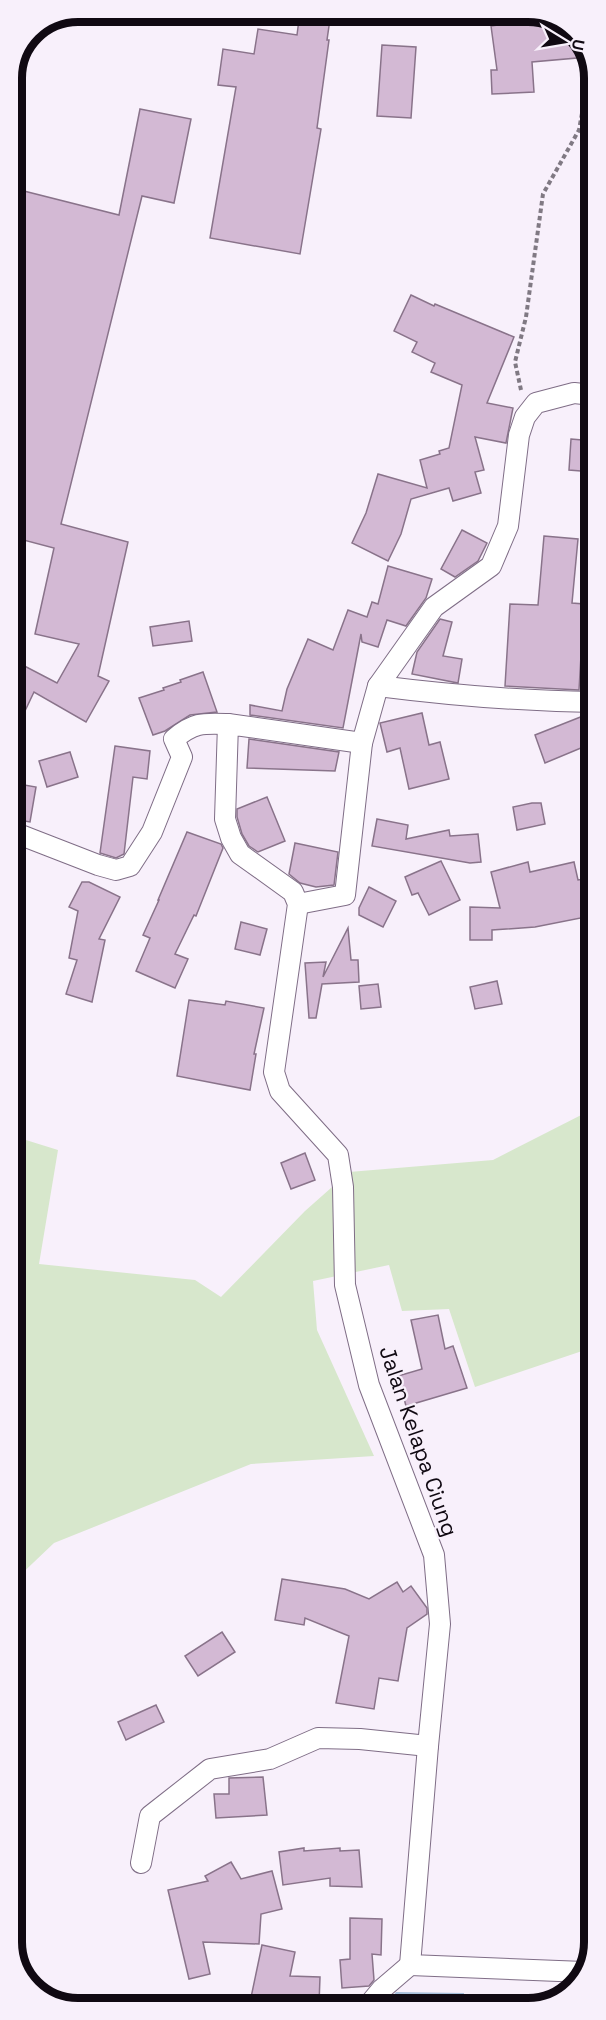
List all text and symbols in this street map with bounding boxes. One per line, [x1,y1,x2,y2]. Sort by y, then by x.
north arrow [534,12,594,72]
text: U [567,37,590,52]
street label: Jalan Kelapa Ciung [373,1342,465,1540]

